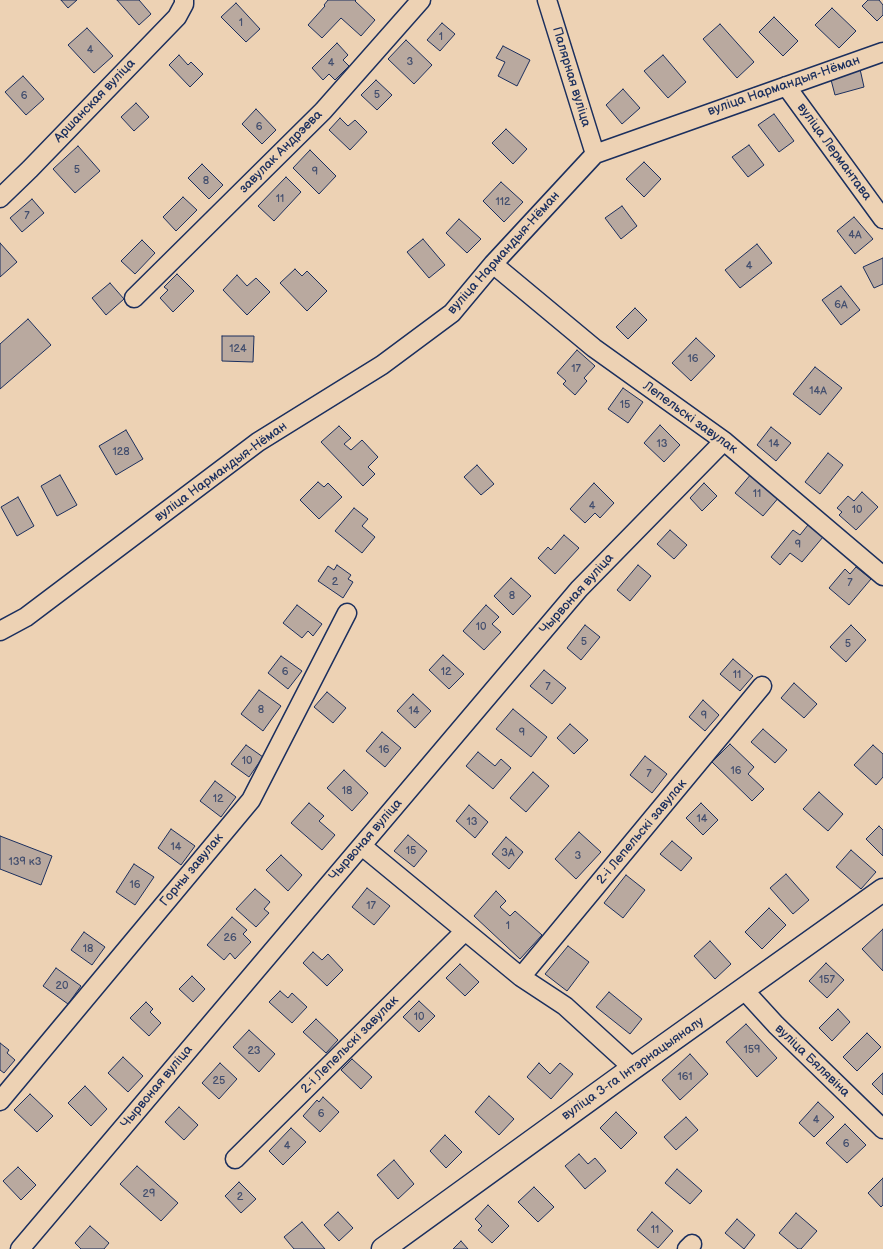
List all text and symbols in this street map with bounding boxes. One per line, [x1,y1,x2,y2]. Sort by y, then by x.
house number: 1 [239,16,243,30]
street label: Палярная вуліца [548,25,594,129]
house number: 1 [439,30,443,44]
house number: 4 [87,43,93,57]
street label: вуліца Нармандыя-Нёман [706,53,862,119]
house number: 3 [407,55,413,69]
street label: Аршанская вуліца [51,56,139,146]
house number: 4 [328,56,334,70]
house number: 5 [374,88,380,102]
house number: 6 [21,89,27,103]
street label: вуліца Лермантава [793,100,875,204]
street label: завулак Андрэева [236,107,326,197]
house number: 6 [256,120,262,134]
house number: 5 [74,163,80,177]
house number: 9 [312,165,318,179]
house number: 8 [203,174,209,188]
street label: вуліца Нармандыя-Нёман [445,188,563,318]
house number: 11 [276,192,284,206]
house number: 112 [495,195,511,209]
house number: 7 [24,209,30,223]
house number: 4А [848,228,862,242]
house number: 4 [746,259,752,273]
house number: 6А [834,298,848,312]
house number: 124 [229,342,247,356]
house number: 16 [688,352,698,366]
house number: 17 [571,362,581,376]
street label: Лепельскі завулак [640,379,740,457]
house number: 14А [809,384,827,398]
house number: 15 [620,398,630,412]
street label: вуліца Нармандыя-Нёман [152,419,290,525]
house number: 13 [656,437,668,451]
house number: 14 [769,437,779,451]
house number: 128 [112,445,130,459]
house number: 11 [753,487,761,501]
house number: 4 [589,499,595,513]
house number: 10 [852,503,862,517]
house number: 9 [795,538,801,552]
street label: Чырвоная вуліца [537,550,617,638]
house number: 2 [332,575,338,589]
house number: 7 [847,576,853,590]
house number: 8 [509,589,515,603]
house number: 10 [476,620,486,634]
house number: 5 [581,635,587,649]
house number: 5 [845,637,851,651]
house number: 6 [282,665,288,679]
house number: 12 [441,665,451,679]
house number: 11 [733,668,741,682]
house number: 7 [545,680,551,694]
house number: 8 [258,703,264,717]
house number: 14 [409,704,419,718]
house number: 9 [701,709,707,723]
house number: 9 [519,726,525,740]
house number: 16 [379,743,389,757]
house number: 10 [242,754,252,768]
house number: 16 [731,764,741,778]
house number: 7 [646,767,652,781]
street label: 2-і Лепельскі завулак [594,776,690,888]
house number: 18 [342,784,352,798]
house number: 12 [213,792,223,806]
street label: Чырвоная вуліца [326,796,406,884]
house number: 14 [697,812,707,826]
house number: 13 [466,815,478,829]
street label: Горны завулак [157,830,227,910]
house number: 14 [171,840,181,854]
house number: 15 [406,844,416,858]
house number: 3А [501,846,515,860]
house number: 3 [575,849,581,863]
house number: 139 к3 [9,855,41,869]
house number: 16 [130,878,140,892]
house number: 17 [366,899,376,913]
house number: 1 [506,919,510,933]
house number: 26 [223,931,237,945]
house number: 18 [83,942,93,956]
house number: 157 [819,973,835,987]
house number: 20 [56,979,68,993]
street label: 2-і Лепельскі завулак [298,993,402,1097]
house number: 10 [414,1010,424,1024]
street label: вуліца 3-га Інтэрнацыяналу [559,1014,707,1124]
street label: вуліца Бялявіна [771,1021,853,1101]
street label: Чырвоная вуліца [118,1042,196,1132]
house number: 159 [744,1043,760,1057]
house number: 23 [247,1044,261,1058]
house number: 161 [677,1070,693,1084]
house number: 25 [213,1074,225,1088]
house number: 6 [318,1107,324,1121]
house number: 4 [813,1113,819,1127]
house number: 6 [843,1137,849,1151]
house number: 4 [284,1139,290,1153]
house number: 29 [143,1187,155,1201]
house number: 2 [237,1190,243,1204]
house number: 11 [651,1223,659,1237]

